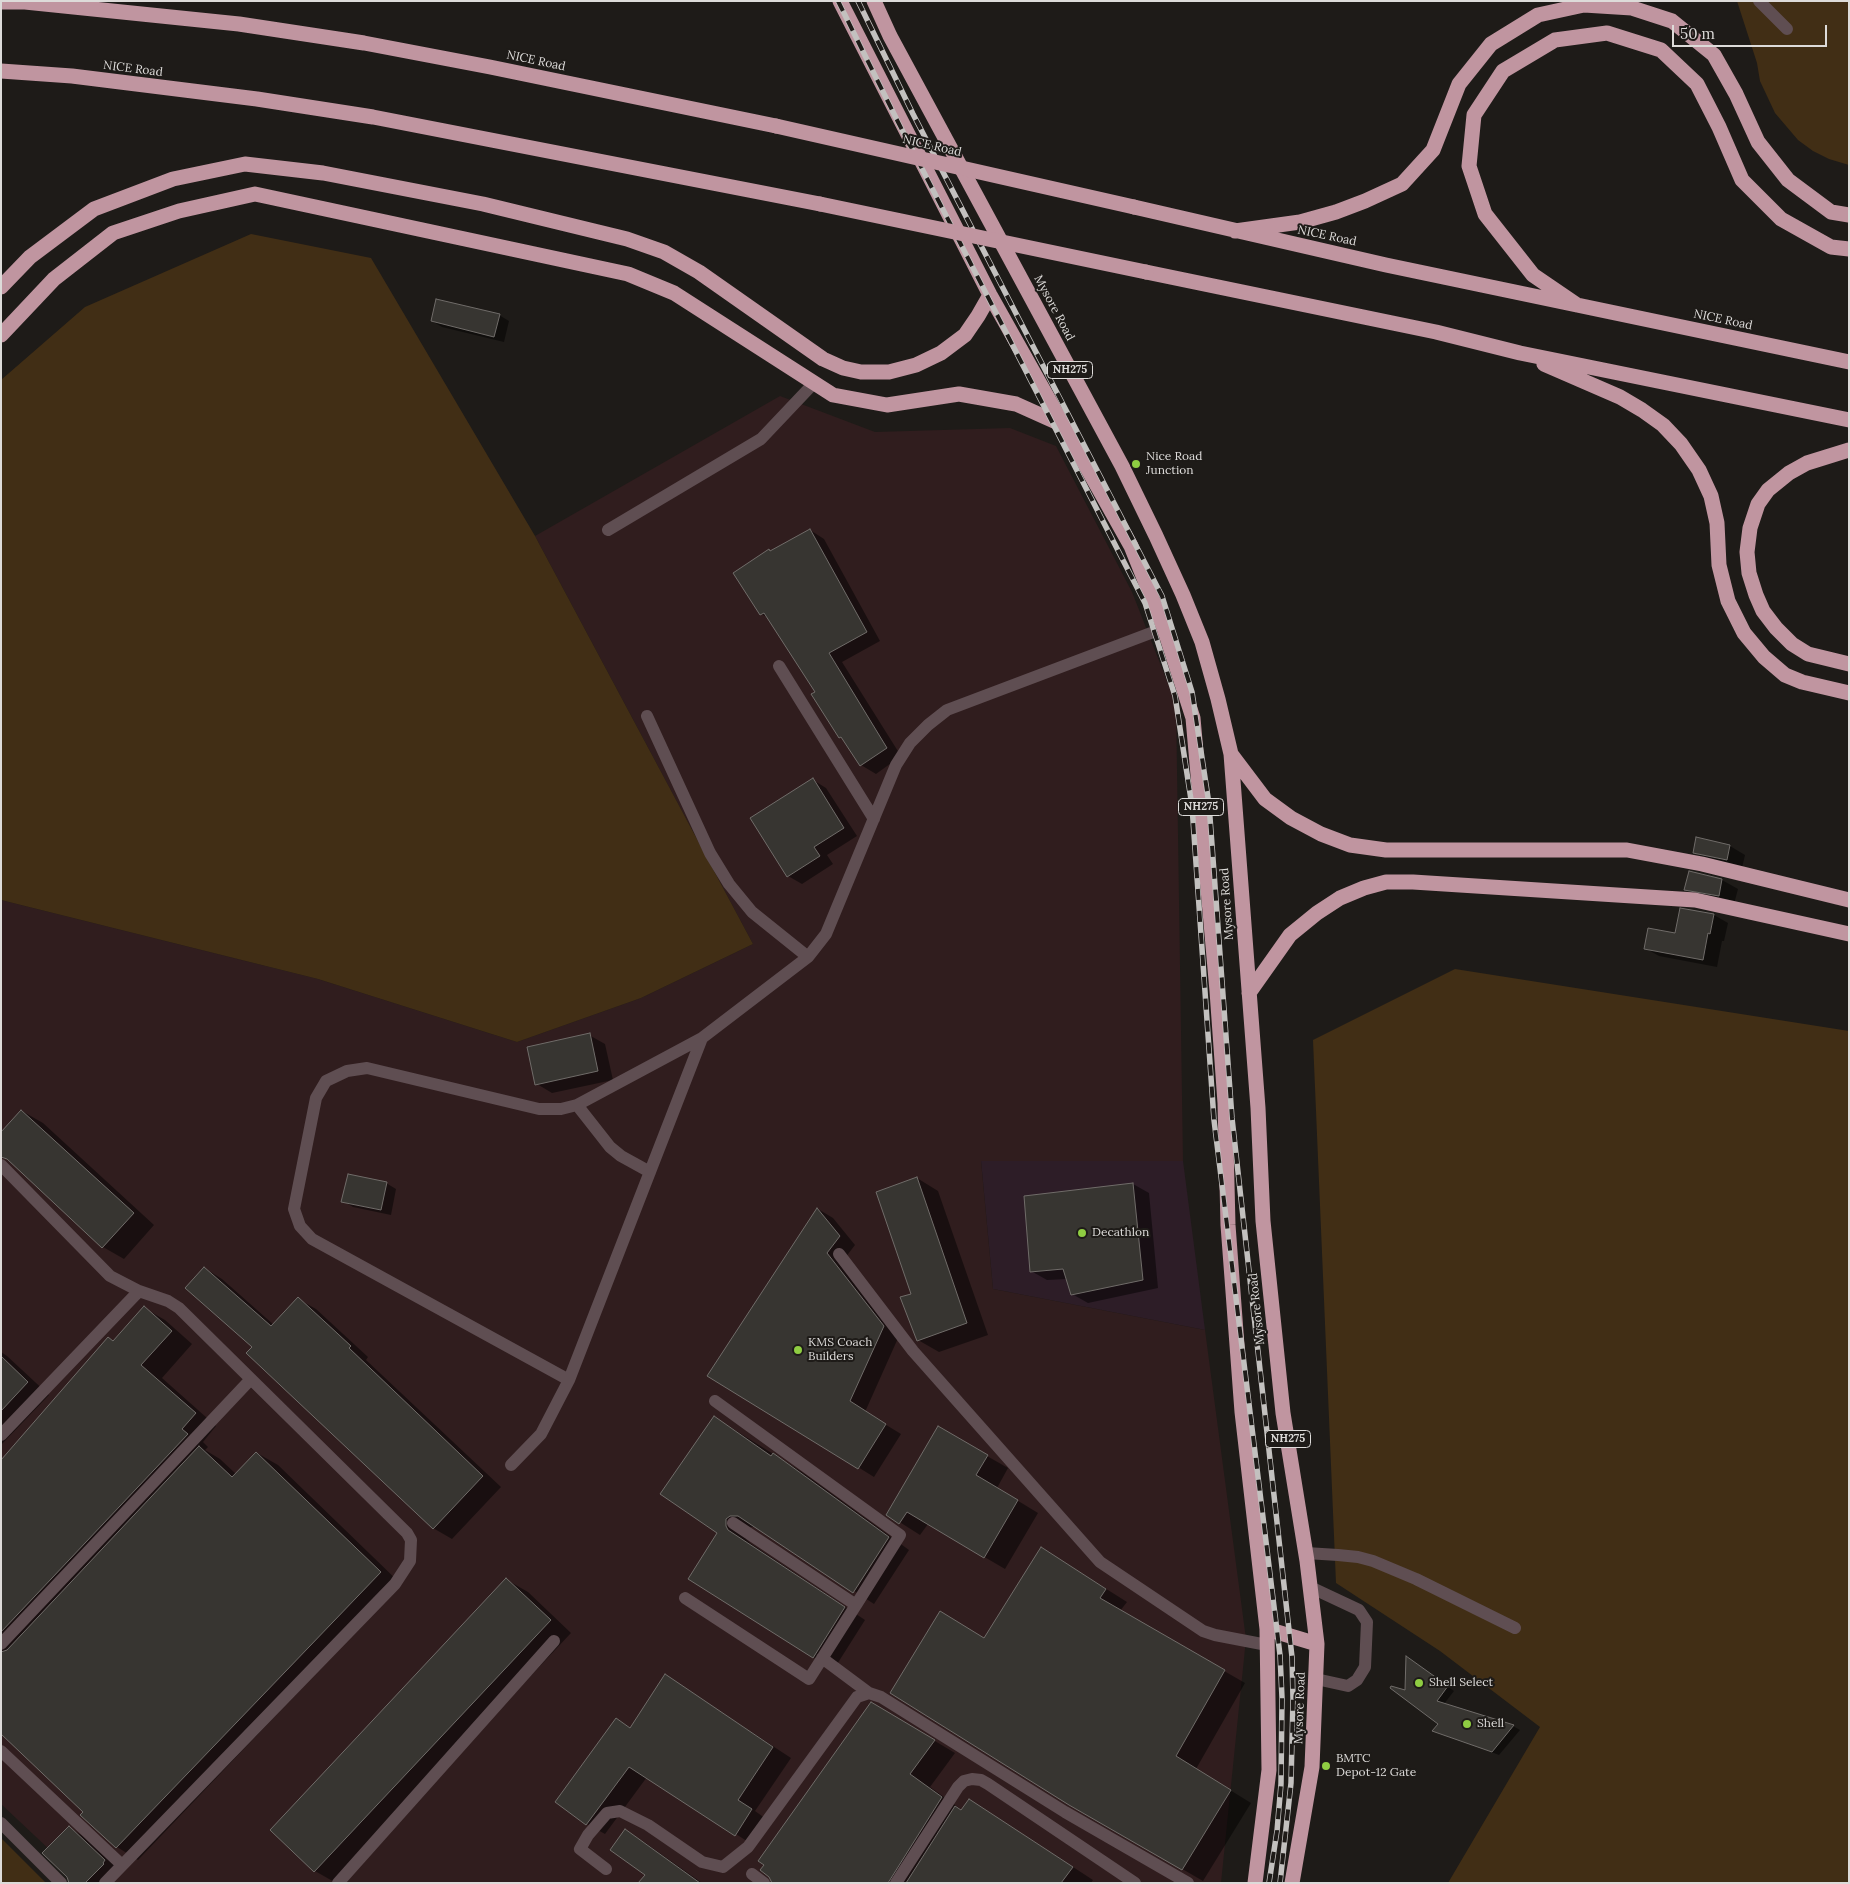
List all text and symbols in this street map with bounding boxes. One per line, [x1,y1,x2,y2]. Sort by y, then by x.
scale bar [1675,15,1830,47]
text: 50 m [1680,24,1715,43]
street label: NICE Road [505,48,567,74]
street label: NICE Road [102,58,164,80]
street label: NICE Road [901,132,963,160]
street label: NICE Road [1296,223,1358,249]
street label: Mysore Road [1031,273,1077,343]
street label: NICE Road [1692,307,1754,333]
road number: NH275 [1048,362,1092,378]
place label: Nice Road Junction [1146,450,1202,478]
marker: Nice Road Junction [1130,458,1142,470]
road number: NH275 [1178,799,1224,816]
street label: Mysore Road [1217,867,1237,941]
place label: Decathlon [1092,1226,1149,1240]
marker: Decathlon [1076,1227,1088,1239]
street label: Mysore Road [1246,1272,1268,1346]
place label: KMS Coach Builders [808,1336,872,1364]
marker: KMS Coach Builders [792,1344,804,1356]
road number: NH275 [1266,1430,1310,1448]
street label: Mysore Road [1292,1672,1308,1744]
place label: Shell Select [1429,1676,1493,1690]
marker: Shell Select [1413,1677,1425,1689]
place label: Shell [1477,1717,1504,1731]
marker: Shell [1461,1718,1473,1730]
place label: BMTC Depot-12 Gate [1336,1752,1416,1780]
marker: BMTC Depot-12 Gate [1320,1760,1332,1772]

